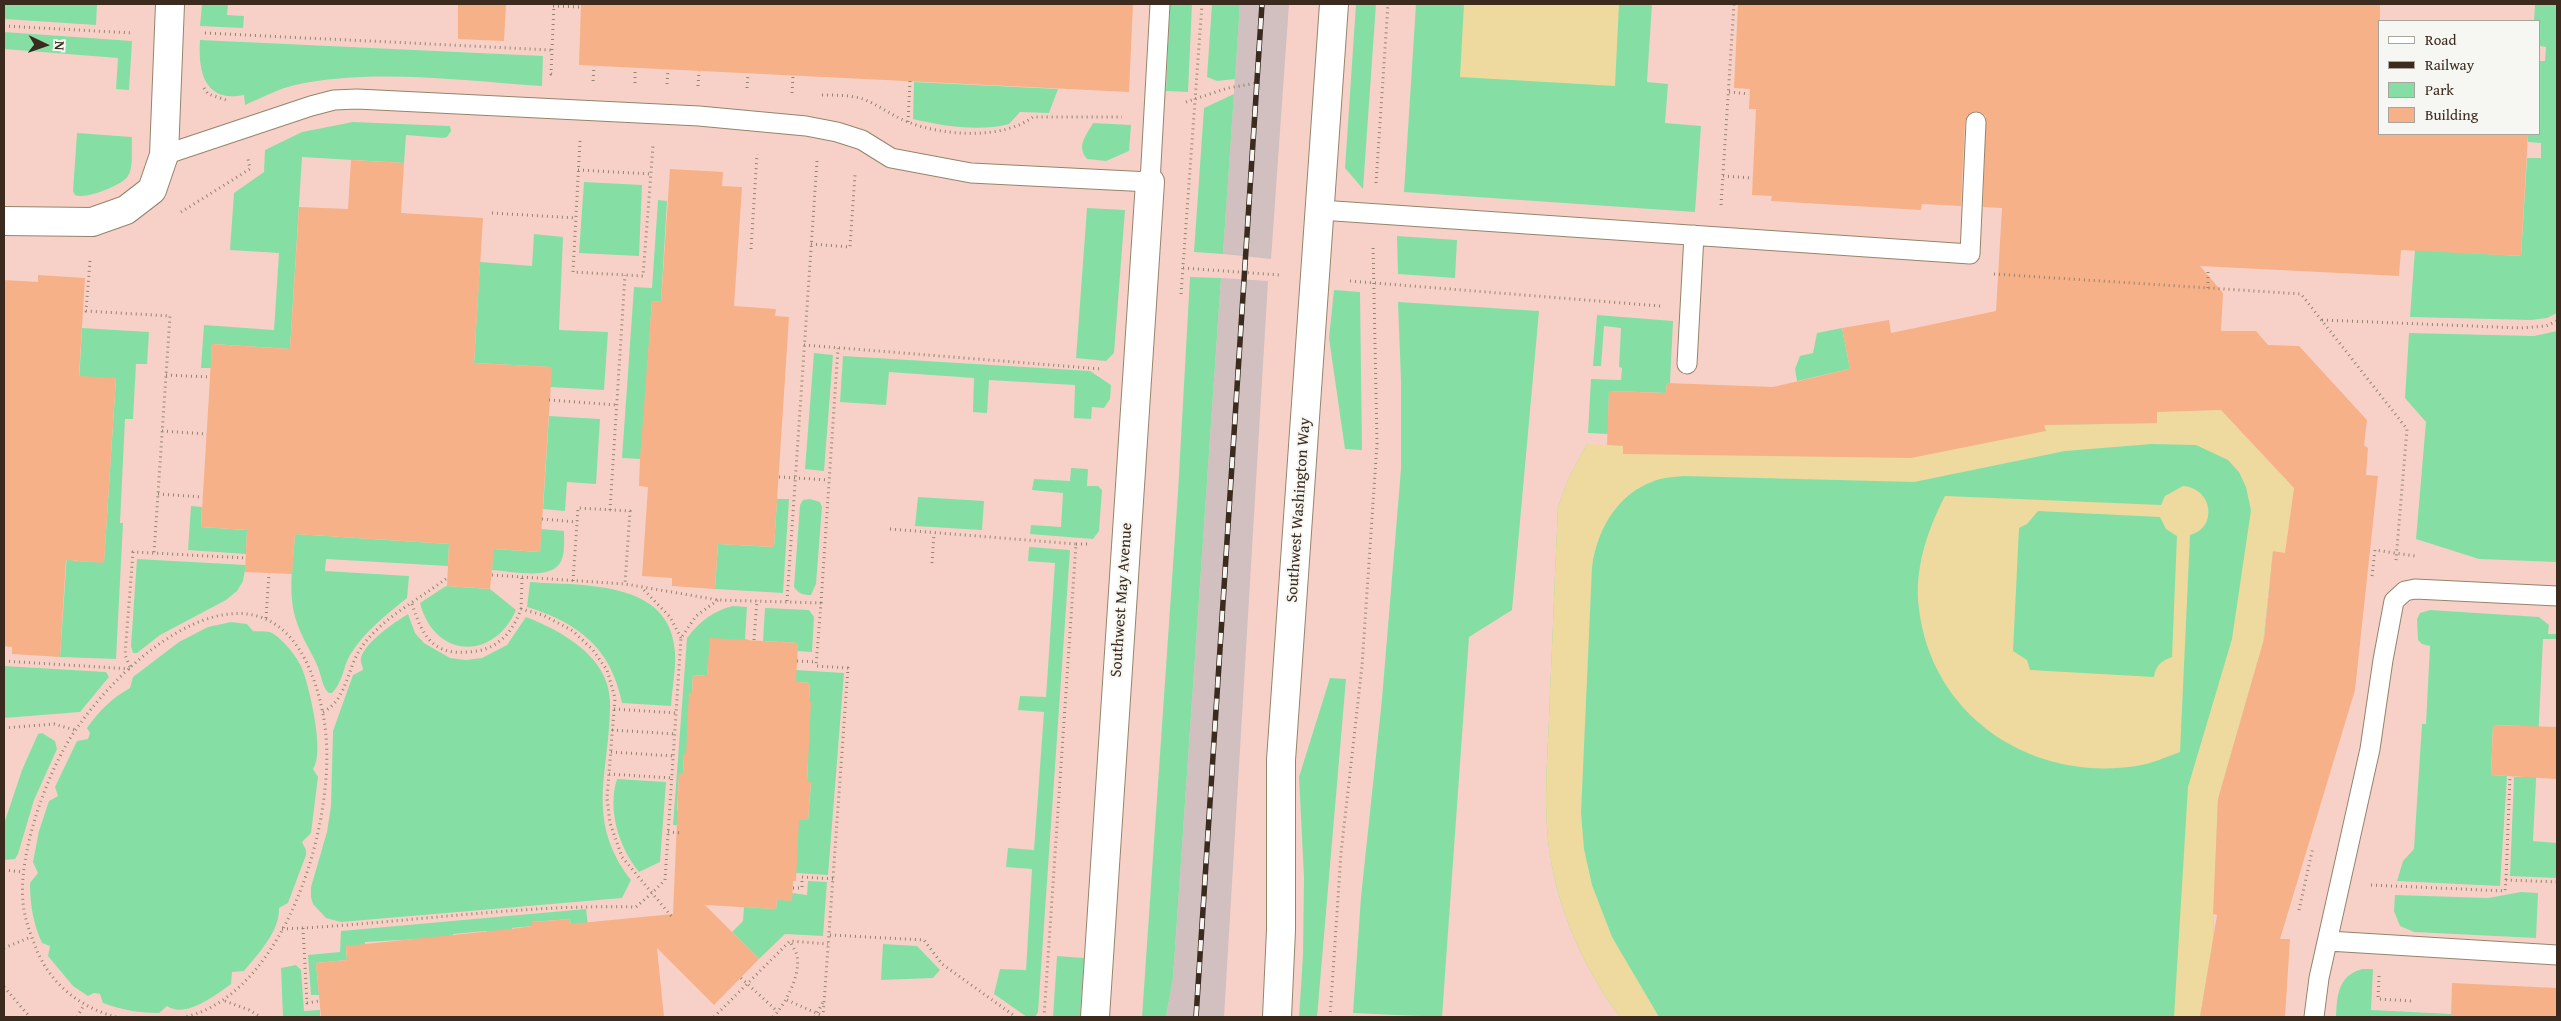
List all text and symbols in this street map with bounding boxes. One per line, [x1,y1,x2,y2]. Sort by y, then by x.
north arrow [20,20,70,70]
legend [2378,20,2541,135]
text: Road [2425,29,2456,50]
text: N [50,41,70,51]
text: Railway [2425,54,2474,75]
text: Park [2425,79,2454,100]
text: Building [2425,104,2478,125]
street label: Southwest Washington Way [1283,417,1315,603]
street label: Southwest May Avenue [1107,522,1137,678]

